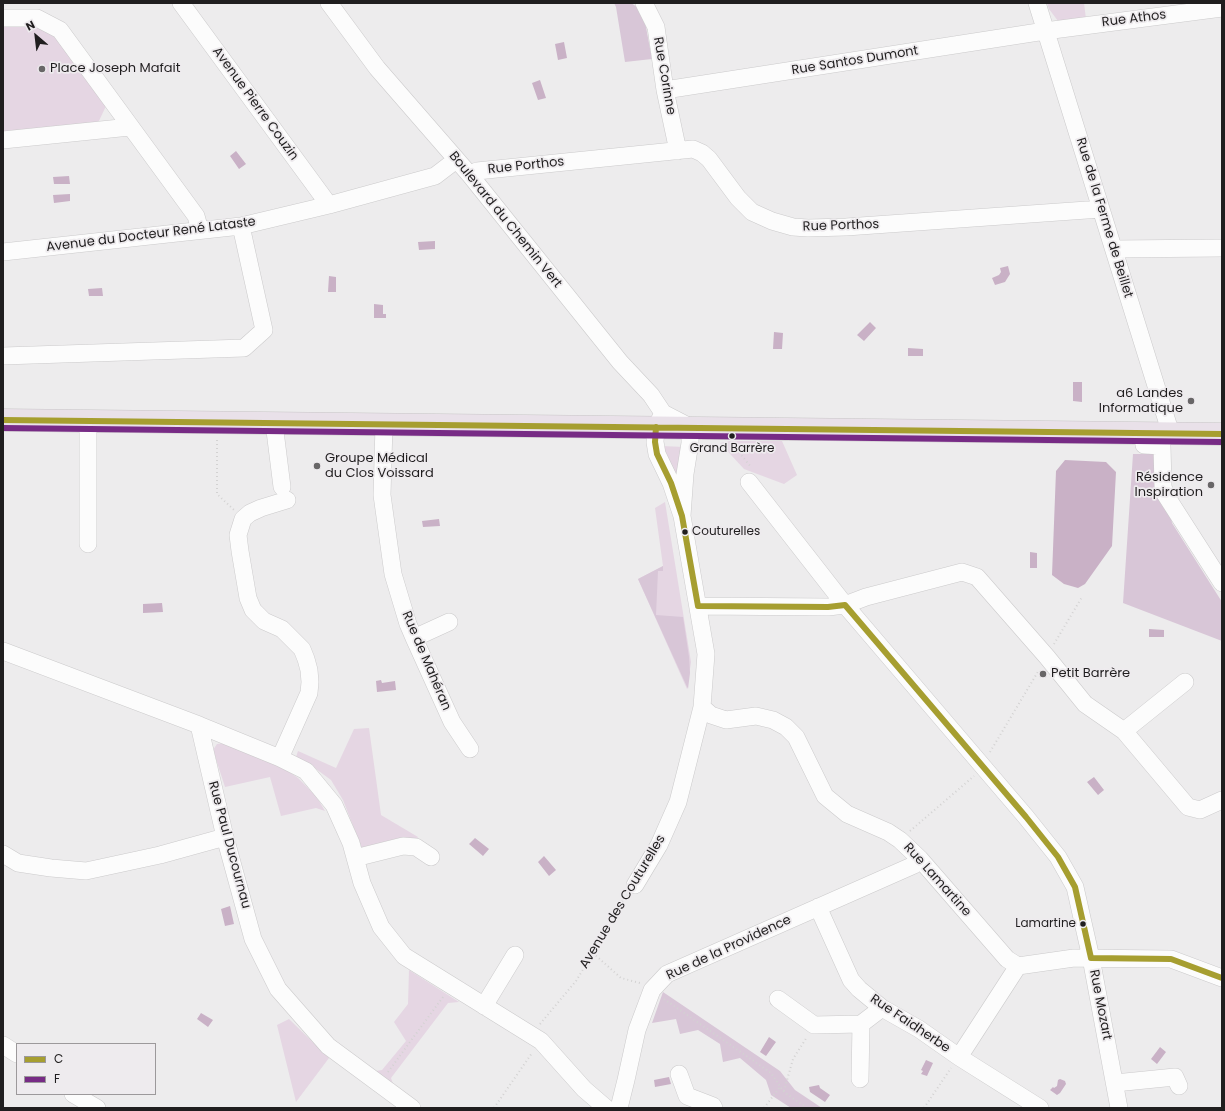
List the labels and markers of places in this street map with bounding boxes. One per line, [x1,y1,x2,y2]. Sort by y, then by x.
place label: Place Joseph Mafait [50,61,181,77]
marker: Place Joseph Mafait [37,64,47,74]
place label: a6 Landes Informatique [1099,386,1183,417]
marker: a6 Landes Informatique [1186,396,1196,406]
marker: Grand Barrère [727,431,737,441]
place label: Grand Barrère [690,442,774,456]
place label: Groupe Médical du Clos Voissard [325,451,434,482]
marker: Groupe Médical du Clos Voissard [312,461,322,471]
place label: Résidence Inspiration [1135,470,1203,501]
marker: Résidence Inspiration [1206,480,1216,490]
place label: Couturelles [692,525,760,539]
marker: Couturelles [680,527,690,537]
place label: Petit Barrère [1051,666,1130,682]
marker: Petit Barrère [1038,669,1048,679]
place label: Lamartine [1015,917,1076,931]
marker: Lamartine [1078,919,1088,929]

